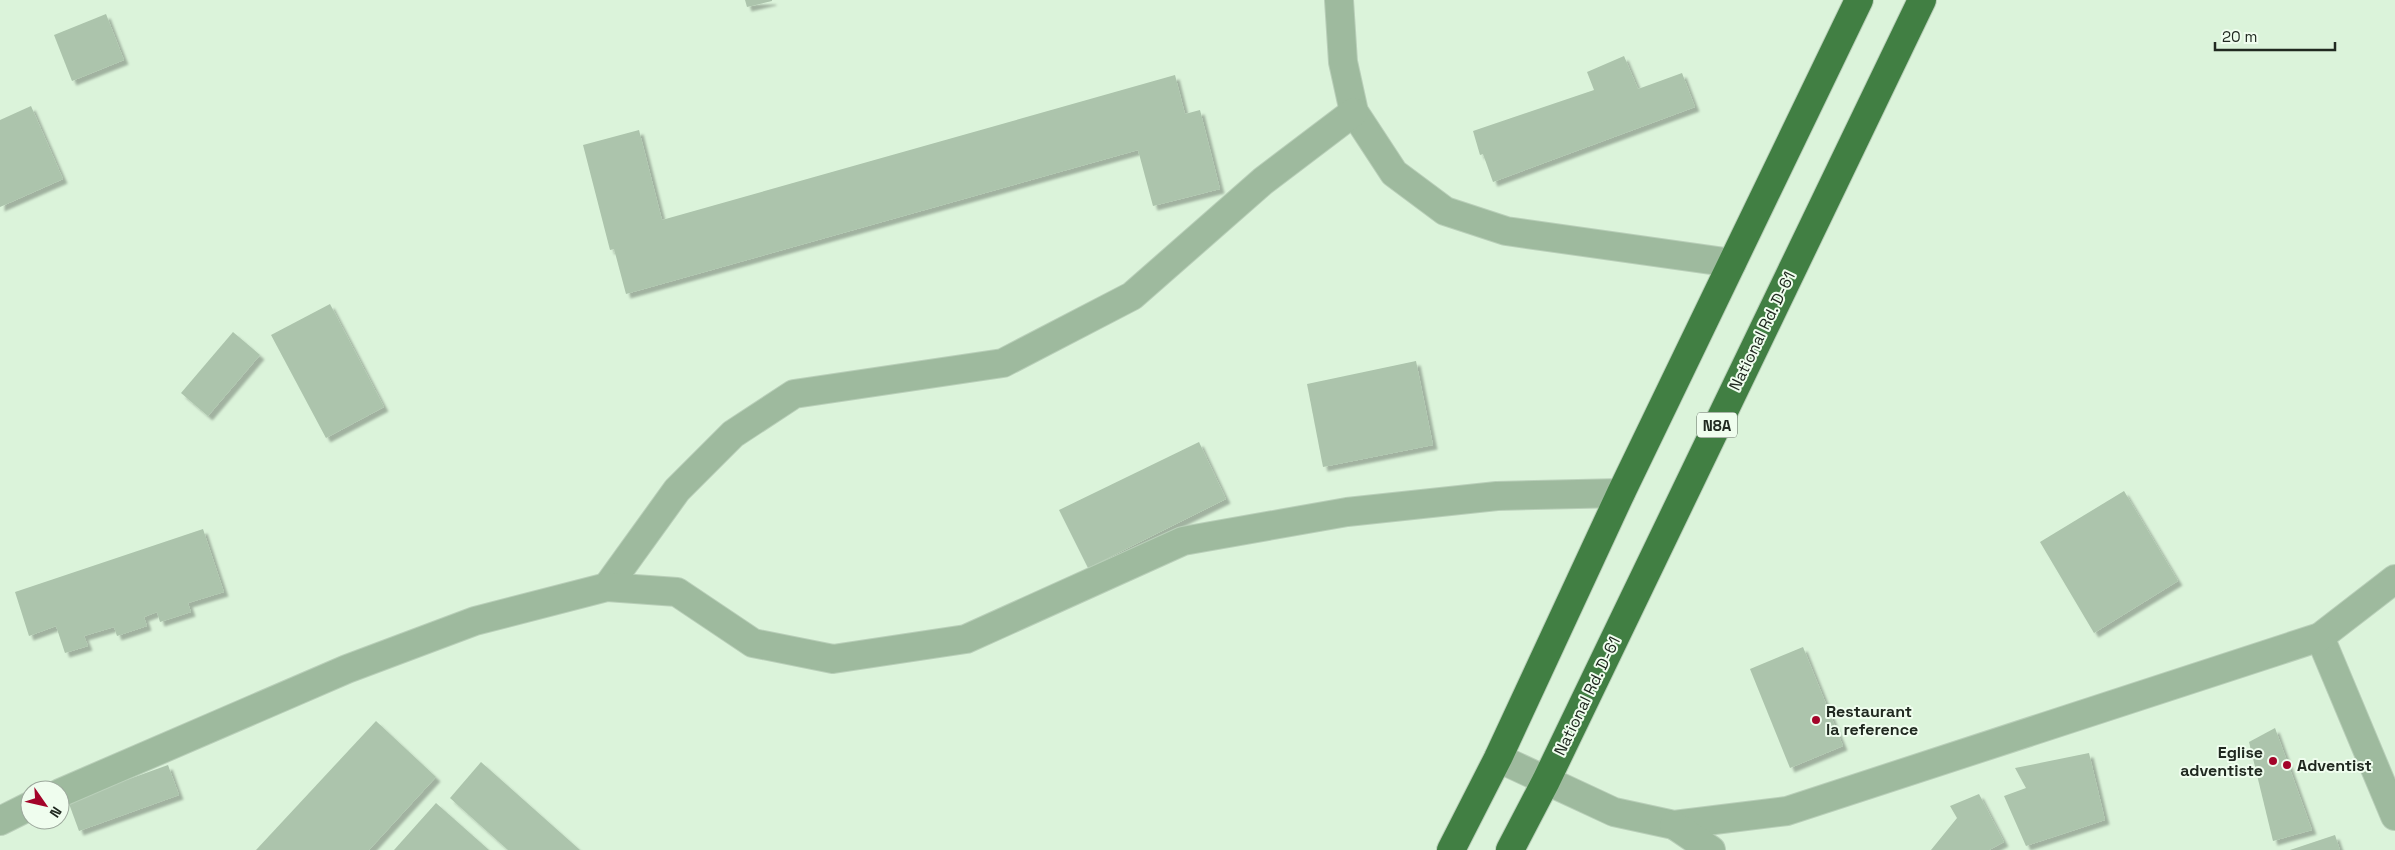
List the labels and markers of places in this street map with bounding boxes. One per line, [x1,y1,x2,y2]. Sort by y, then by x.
place label: Restaurant la reference [1826,701,1918,740]
marker: Restaurant la reference [1810,714,1822,726]
place label: Eglise adventiste [2180,742,2263,781]
marker: Eglise adventiste [2267,755,2279,767]
place label: Adventist [2297,755,2372,776]
marker: Adventist [2281,759,2293,771]

